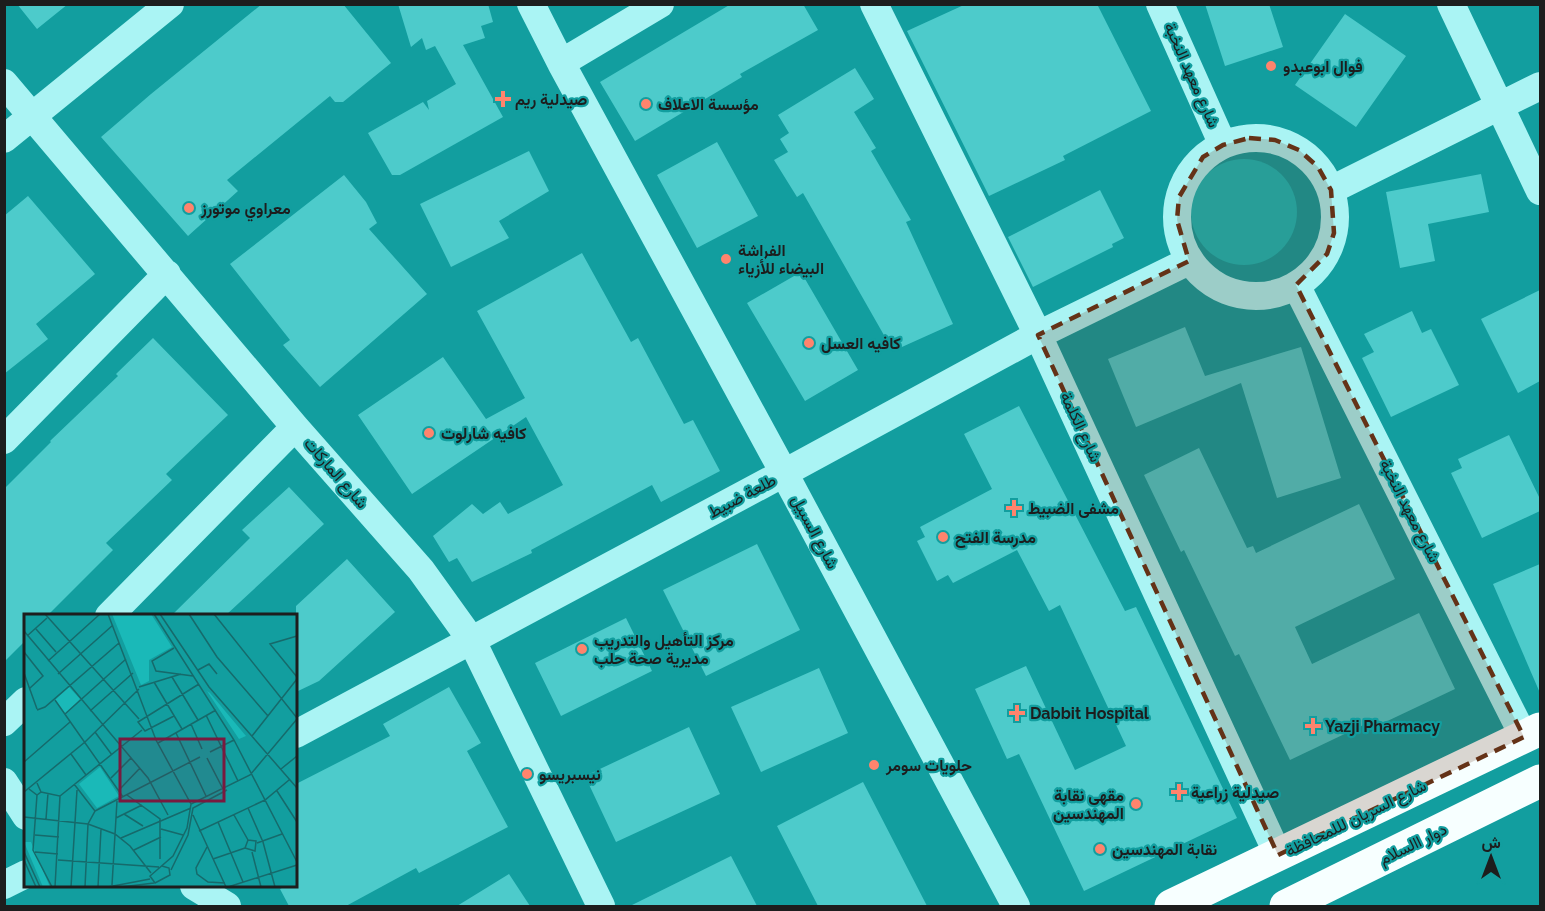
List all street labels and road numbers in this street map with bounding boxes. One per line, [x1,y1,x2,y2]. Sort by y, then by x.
street label: شارع معهد النخبة [1159,20,1224,131]
street label: شارع الكلمة [1055,389,1106,466]
street label: شارع الماركات [299,434,372,513]
street label: شارع معهد النخبة [1374,456,1444,567]
street label: طلعة ضبيط [705,470,779,522]
street label: شارع السبيل [786,492,842,573]
street label: شارع السريان لللمحافظة [1283,776,1430,862]
street label: دوار االسلام [1376,820,1450,869]

